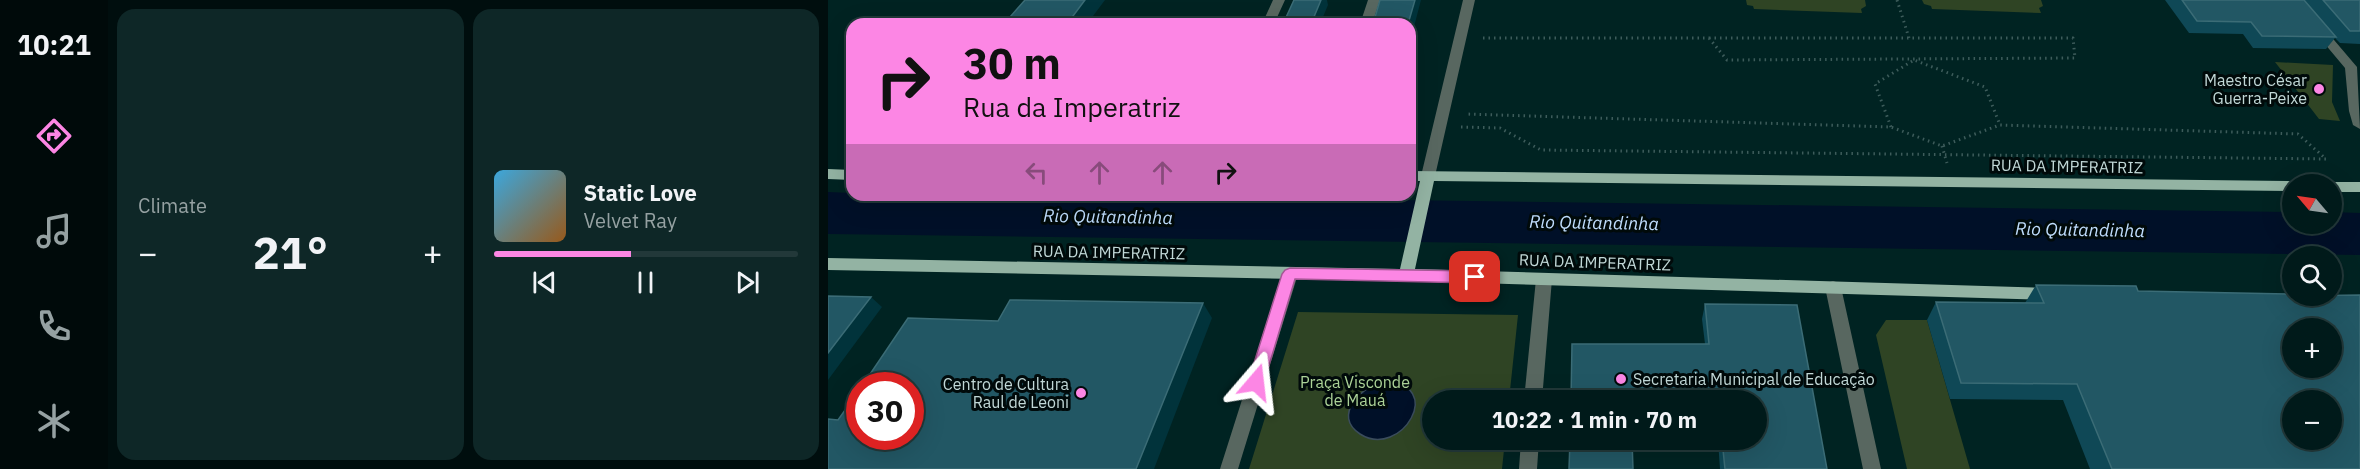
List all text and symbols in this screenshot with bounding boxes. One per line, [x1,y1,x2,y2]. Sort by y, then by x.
text: 10:21 [17,27,91,62]
text: 30 m [963,36,1061,91]
icon: right [864,42,942,120]
place label: Maestro César Guerra-Peixe [2204,70,2307,108]
marker: Maestro César Guerra-Peixe [2312,82,2326,96]
text: Rua da Imperatriz [963,89,1181,124]
icon: directions [33,115,75,157]
street label: RUA DA IMPERATRIZ [1991,155,2143,177]
icon: left [1020,156,1053,189]
icon: ahead [1083,156,1116,189]
icon: ahead [1146,156,1179,189]
icon: right [1209,156,1242,189]
north arrow [2282,174,2342,234]
map controls [2282,174,2342,450]
text: Static Love [584,178,697,207]
text: Climate [138,192,207,219]
water label: Rio Quitandinha [1043,204,1173,229]
text: Velvet Ray [584,207,677,234]
icon: music [33,210,75,252]
water label: Rio Quitandinha [1529,210,1659,235]
water label: Rio Quitandinha [2015,217,2145,242]
text: 21° [253,223,328,281]
text: − [138,231,158,274]
text: + [423,231,443,274]
street label: RUA DA IMPERATRIZ [1033,241,1185,263]
button: search [2282,246,2342,306]
street label: RUA DA IMPERATRIZ [1519,249,1671,275]
pin [1449,251,1500,302]
icon: arrive [1458,260,1491,293]
icon: previous [528,266,561,299]
icon: pause [629,266,662,299]
icon: next [731,266,764,299]
icon: phone [33,305,75,347]
button: + [2282,318,2342,378]
position arrow [1224,350,1288,414]
place label: Secretaria Municipal de Educação [1633,369,1875,389]
speed limit sign: 30 [846,372,924,450]
park label: Praça Visconde de Mauá [1300,372,1410,410]
marker: Secretaria Municipal de Educação [1614,372,1628,386]
place label: Centro de Cultura Raul de Leoni [943,374,1069,412]
marker: Centro de Cultura Raul de Leoni [1074,386,1088,400]
button: − [2282,390,2342,450]
icon: climate [33,400,75,442]
text: 10:22 · 1 min · 70 m [1492,405,1697,434]

